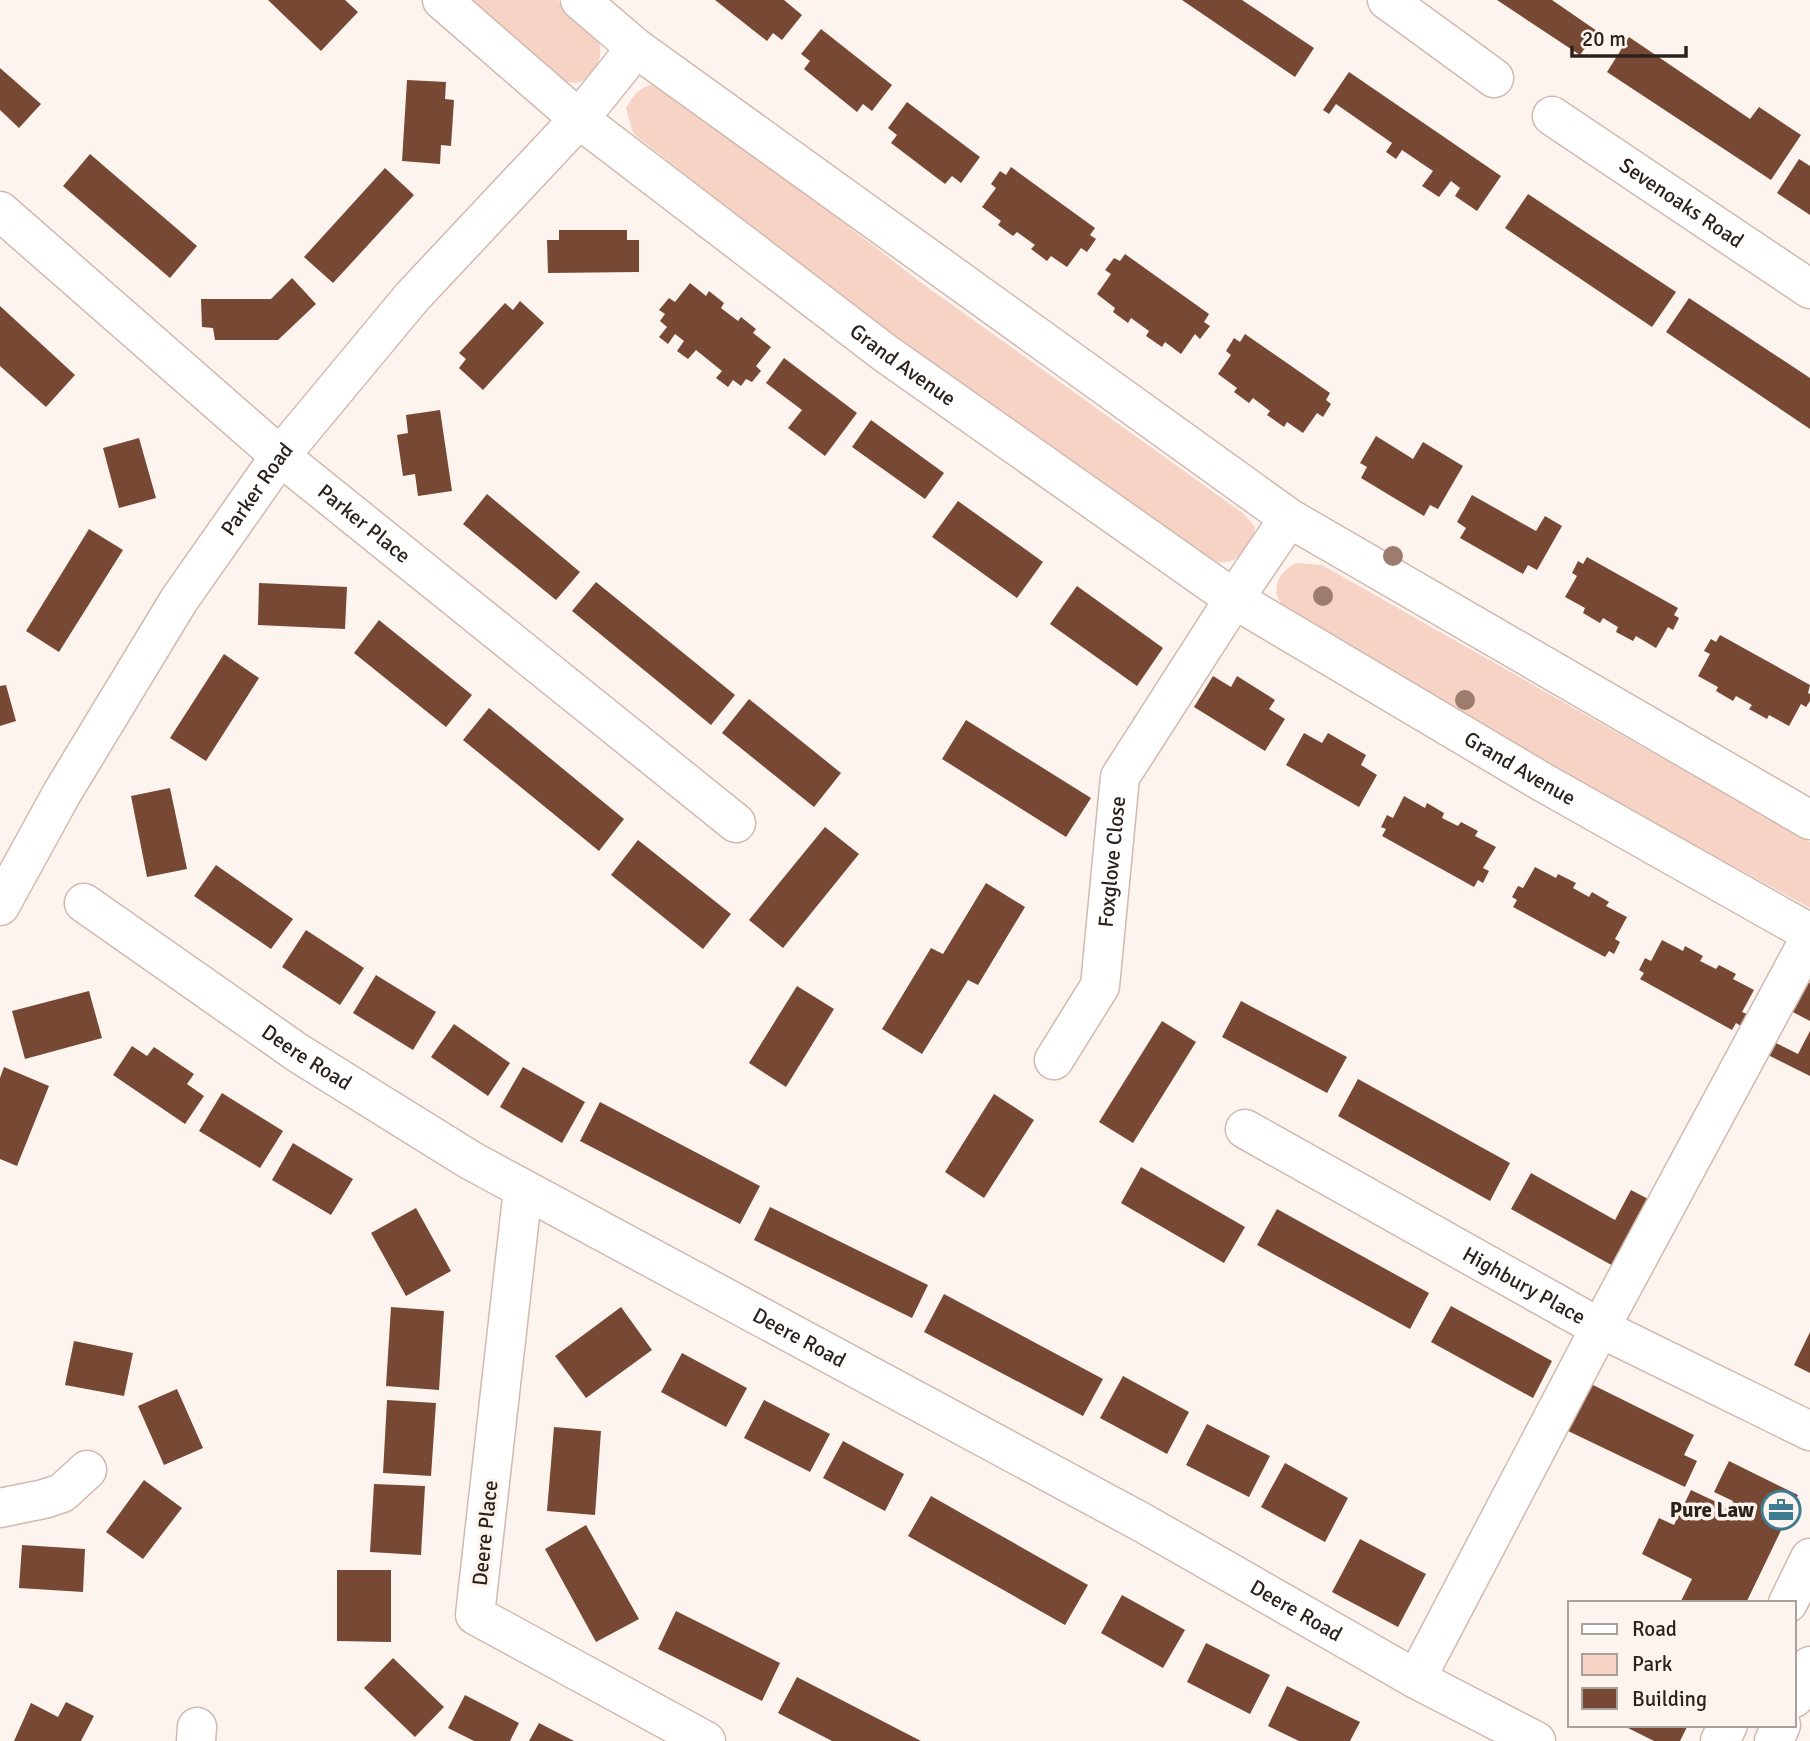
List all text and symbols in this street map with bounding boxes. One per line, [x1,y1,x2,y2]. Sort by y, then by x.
scale bar [1572,14,1686,58]
text: 20 m [1582,26,1626,52]
street label: Sevenoaks Road [1614,152,1749,254]
street label: Grand Avenue [845,318,961,412]
street label: Parker Road [215,437,299,541]
street label: Parker Place [312,478,416,569]
street label: Grand Avenue [1460,726,1580,811]
street label: Foxglove Close [1093,795,1131,929]
street label: Deere Road [257,1019,356,1096]
street label: Highbury Place [1458,1241,1590,1330]
street label: Deere Road [748,1302,850,1373]
street label: Deere Place [467,1479,503,1587]
office icon: Pure Law [1760,1489,1802,1531]
place label: Pure Law [1670,1497,1754,1523]
street label: Deere Road [1245,1574,1347,1647]
legend [1568,1601,1796,1727]
text: Road [1632,1616,1677,1642]
text: Park [1632,1651,1673,1677]
text: Building [1632,1686,1707,1712]

